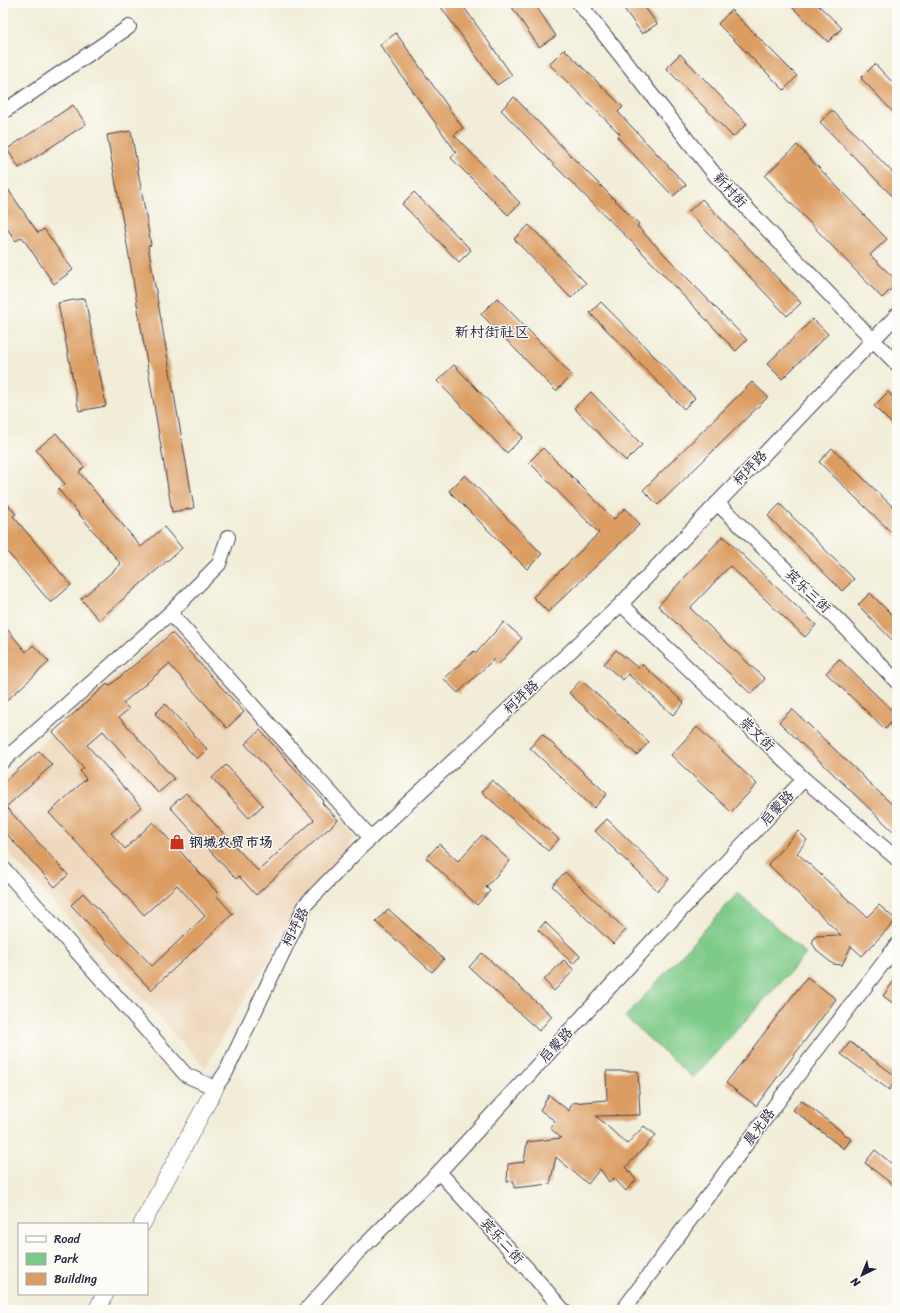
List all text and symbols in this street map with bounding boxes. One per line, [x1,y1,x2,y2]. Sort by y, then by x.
street label: 新村街 [707,166,753,214]
district label: 新村街社区 [454,319,530,345]
street label: 柯坪路 [726,444,774,492]
street label: 宾乐三街 [779,563,837,619]
street label: 柯坪路 [497,674,545,720]
street label: 崇文街 [733,710,781,758]
street label: 启蒙路 [754,784,800,832]
place label: 钢城农贸市场 [189,830,273,855]
shop icon: 钢城农贸市场 [168,833,186,851]
street label: 柯坪路 [274,903,316,951]
street label: 启蒙路 [533,1021,579,1069]
street label: 晨光路 [736,1103,782,1151]
street label: 宾乐二街 [474,1212,530,1270]
legend [18,1223,148,1295]
text: Road [54,1228,81,1250]
text: Park [54,1248,79,1270]
north arrow [842,1255,882,1295]
text: Building [54,1268,97,1290]
text: N [846,1272,866,1292]

